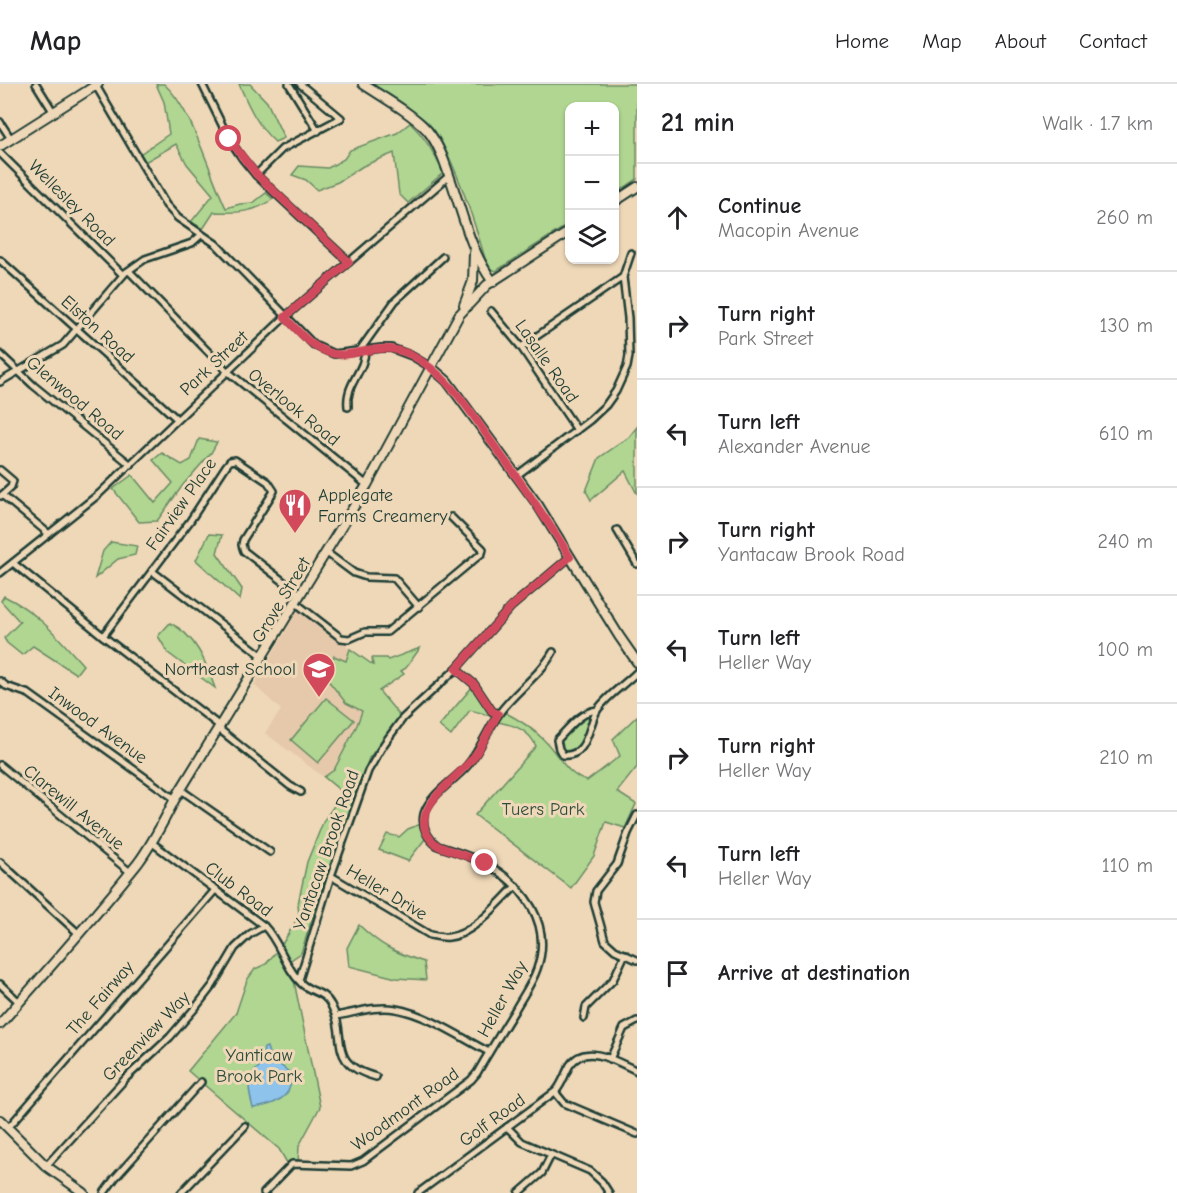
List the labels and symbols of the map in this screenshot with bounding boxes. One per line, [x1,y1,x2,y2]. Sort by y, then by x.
route start [215,125,241,151]
street label: Wellesley Road [24,156,119,251]
street label: Elston Road [57,291,139,368]
street label: Lasalle Road [510,316,583,407]
street label: Park Street [176,326,253,400]
street label: Glenwood Road [22,352,127,445]
street label: Overlook Road [244,364,344,451]
street label: Fairview Place [142,454,221,555]
place label: Applegate Farms Creamery [318,485,448,527]
restaurant icon: Applegate Farms Creamery [277,487,313,534]
street label: Grove Street [248,553,316,647]
school or university icon: Northeast School [301,651,337,698]
place label: Northeast School [164,659,296,680]
street label: Inwood Avenue [44,683,151,768]
street label: Clarewill Avenue [19,760,128,854]
street label: Yantacaw Brook Road [289,767,364,933]
park label: Tuers Park [502,799,585,820]
route end [471,849,497,875]
street label: Club Road [201,857,276,921]
street label: Heller Drive [342,860,431,925]
street label: The Fairway [62,956,139,1040]
street label: Heller Way [473,957,532,1041]
street label: Greenview Way [98,986,195,1086]
park label: Yanticaw Brook Park [216,1045,302,1087]
street label: Woodmont Road [347,1063,463,1155]
street label: Golf Road [455,1090,529,1151]

